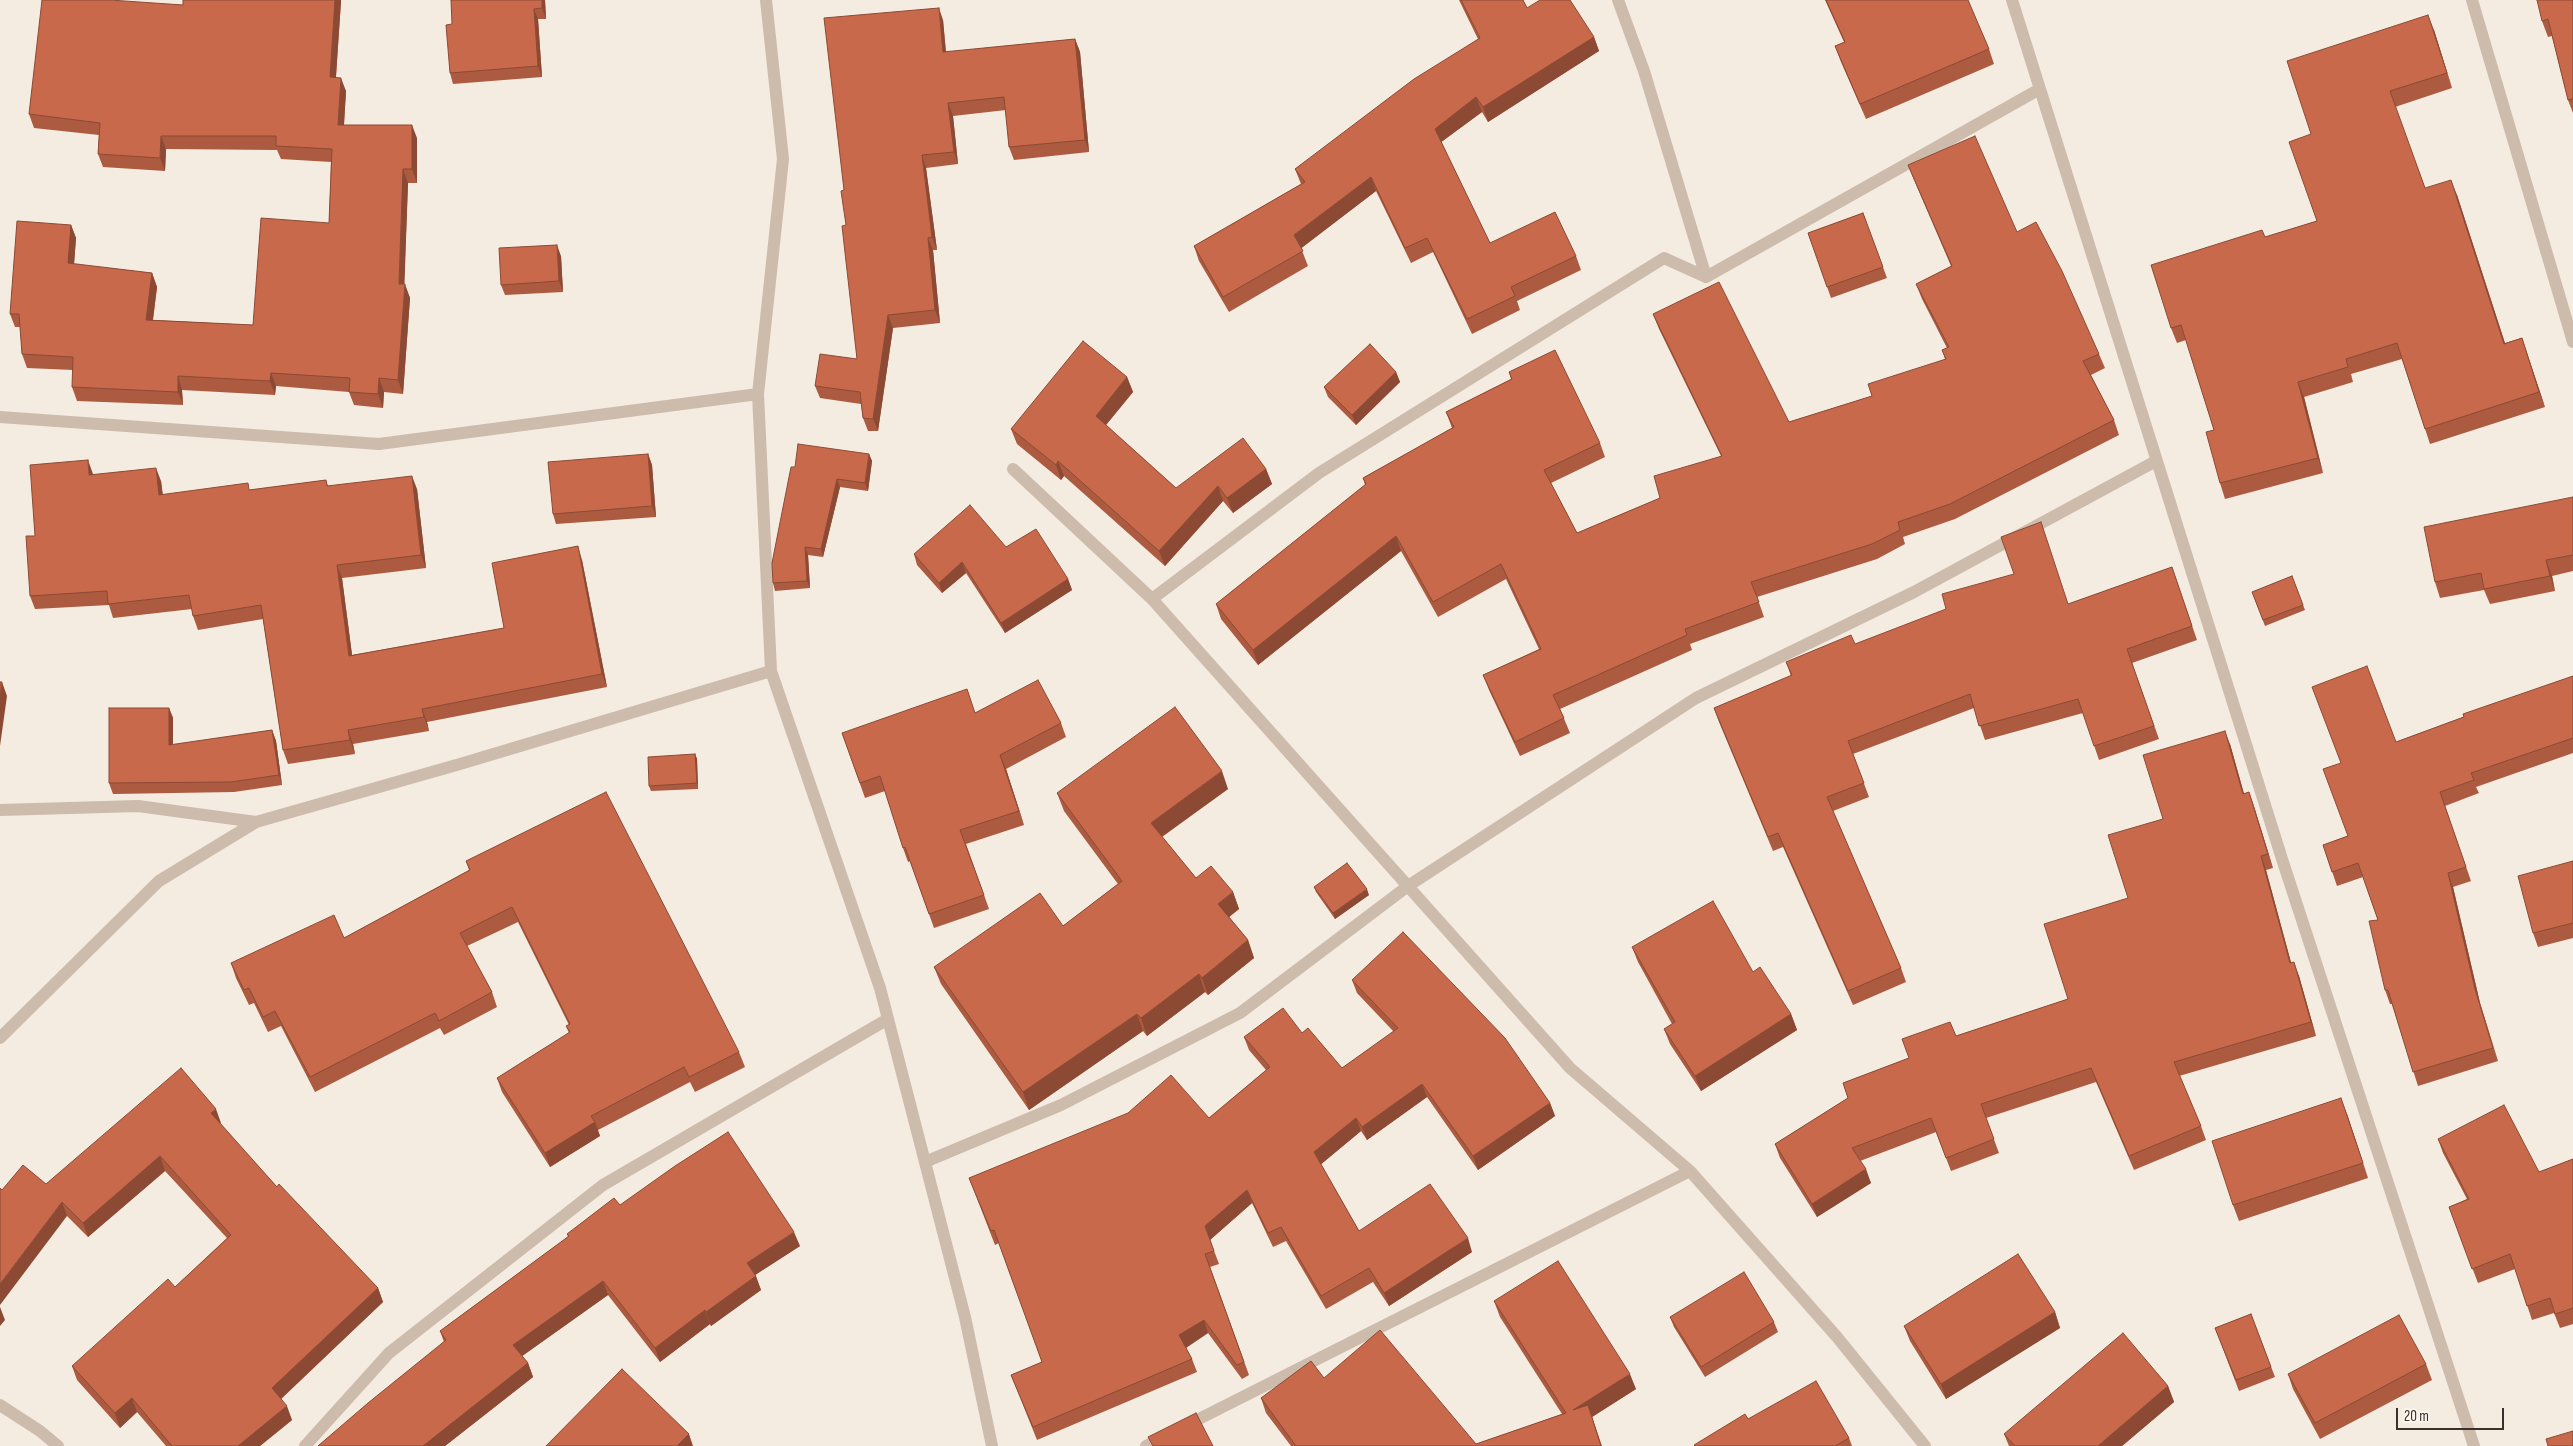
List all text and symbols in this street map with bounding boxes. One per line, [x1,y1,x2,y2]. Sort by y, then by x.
scale bar [2398,1398,2506,1430]
text: 20 m [2404,1407,2429,1426]

